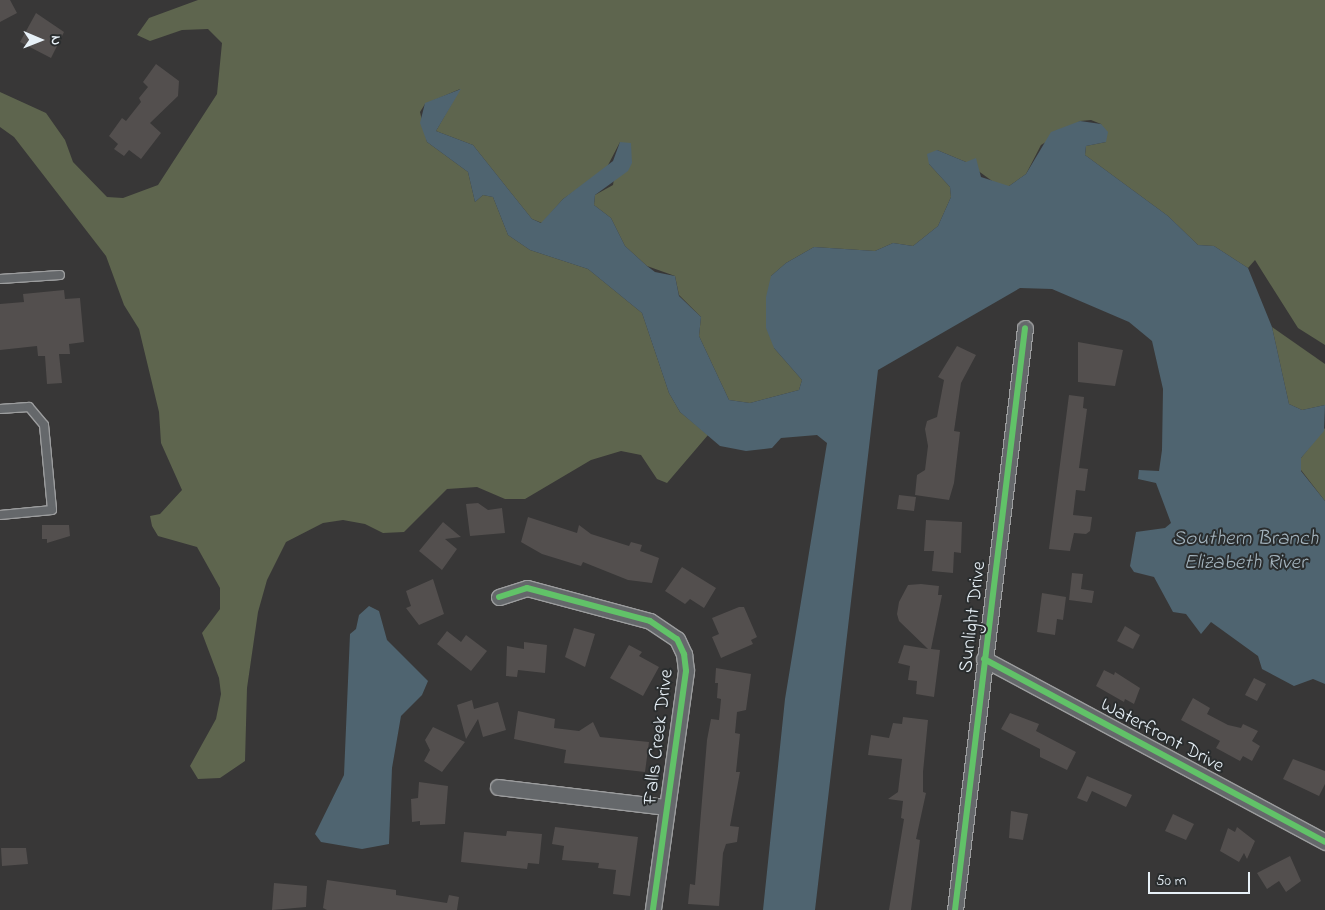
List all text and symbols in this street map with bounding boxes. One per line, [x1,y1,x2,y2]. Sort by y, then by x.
north arrow [15,15,65,65]
text: N [45,35,66,45]
water label: Southern Branch Elizabeth River [1172,526,1318,576]
street label: Sunlight Drive [954,560,992,674]
street label: Falls Creek Drive [639,668,679,806]
street label: Waterfront Drive [1096,693,1228,779]
scale bar [1150,862,1252,894]
text: 50 m [1156,870,1186,892]

